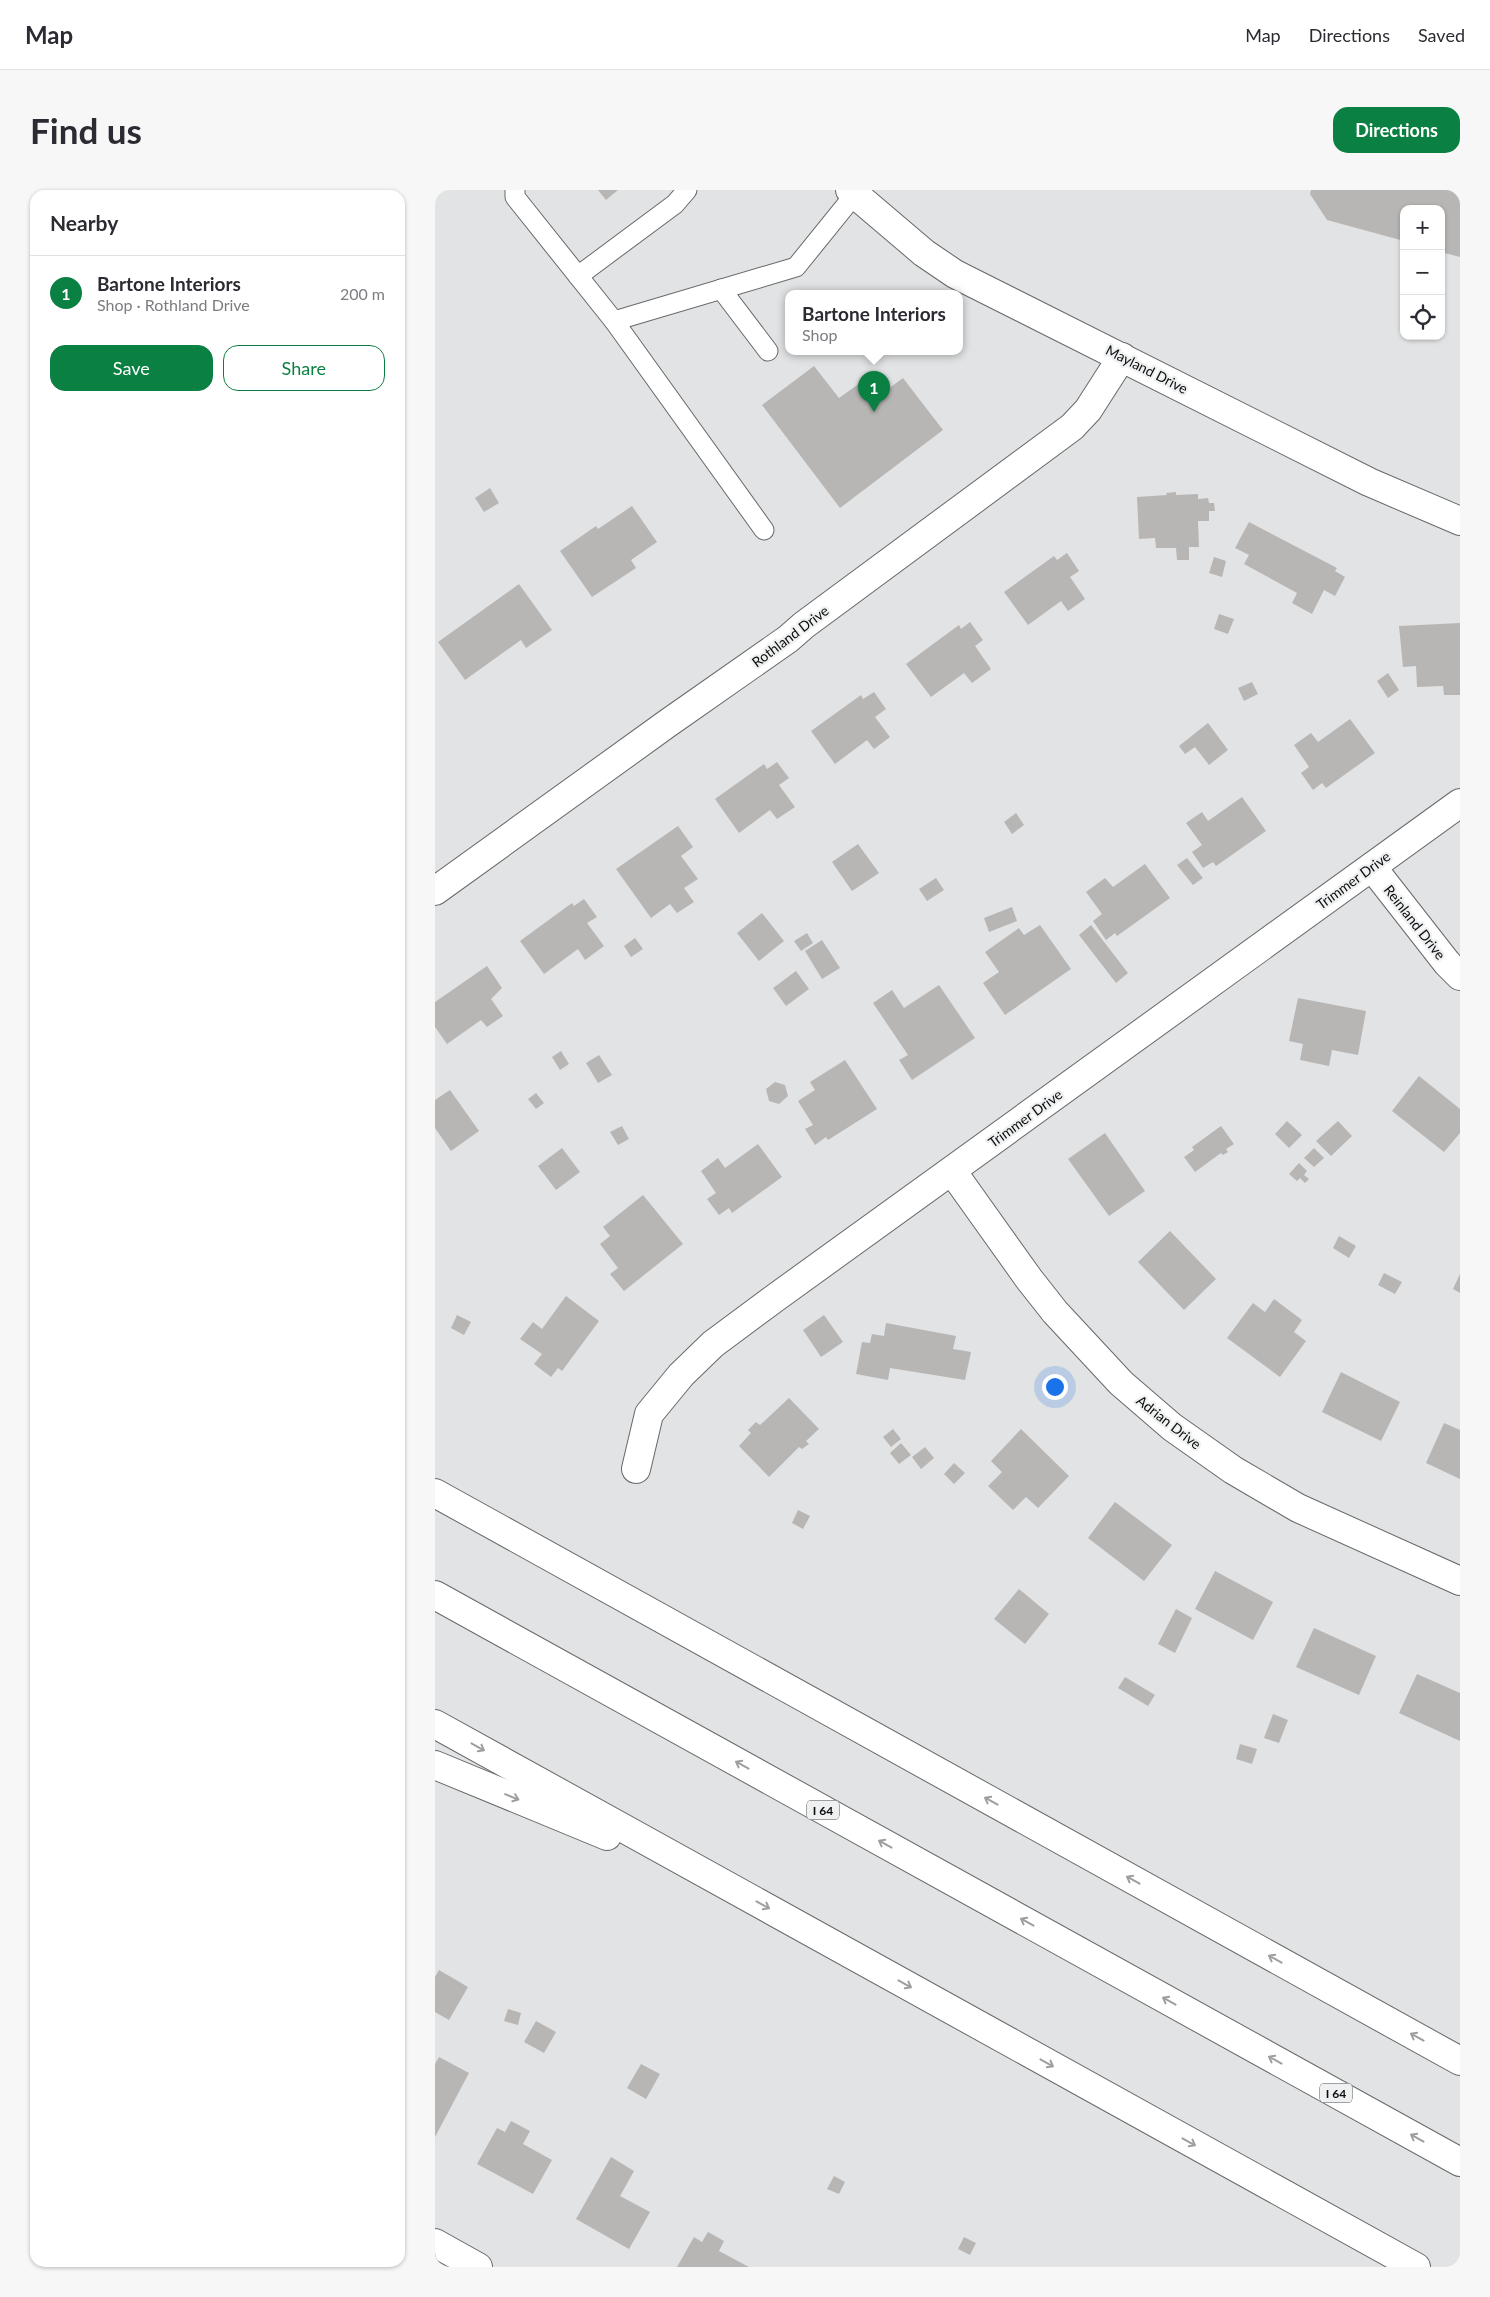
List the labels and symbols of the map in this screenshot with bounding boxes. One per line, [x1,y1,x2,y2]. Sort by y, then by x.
street label: Mayland Drive [1103,341,1191,397]
pin: 1 [858,371,890,412]
street label: Rothland Drive [748,602,832,670]
street label: Trimmer Drive [1313,847,1393,913]
street label: Reinland Drive [1381,881,1449,963]
street label: Trimmer Drive [985,1085,1065,1151]
your location [1042,1374,1068,1400]
street label: Adrian Drive [1133,1391,1205,1453]
one-way arrow [470,1743,484,1753]
one-way arrow [735,1760,750,1770]
one-way arrow [504,1793,519,1803]
one-way arrow [983,1796,998,1806]
road number: I 64 [807,1800,839,1820]
one-way arrow [877,1839,892,1849]
one-way arrow [1126,1875,1141,1884]
one-way arrow [756,1901,770,1911]
one-way arrow [1020,1917,1035,1927]
one-way arrow [1269,1953,1283,1963]
one-way arrow [898,1979,913,1989]
one-way arrow [1162,1996,1177,2005]
one-way arrow [1411,2032,1425,2042]
one-way arrow [1268,2055,1283,2064]
one-way arrow [1040,2058,1055,2068]
road number: I 64 [1320,2084,1352,2102]
one-way arrow [1411,2133,1425,2143]
one-way arrow [1182,2137,1197,2147]

